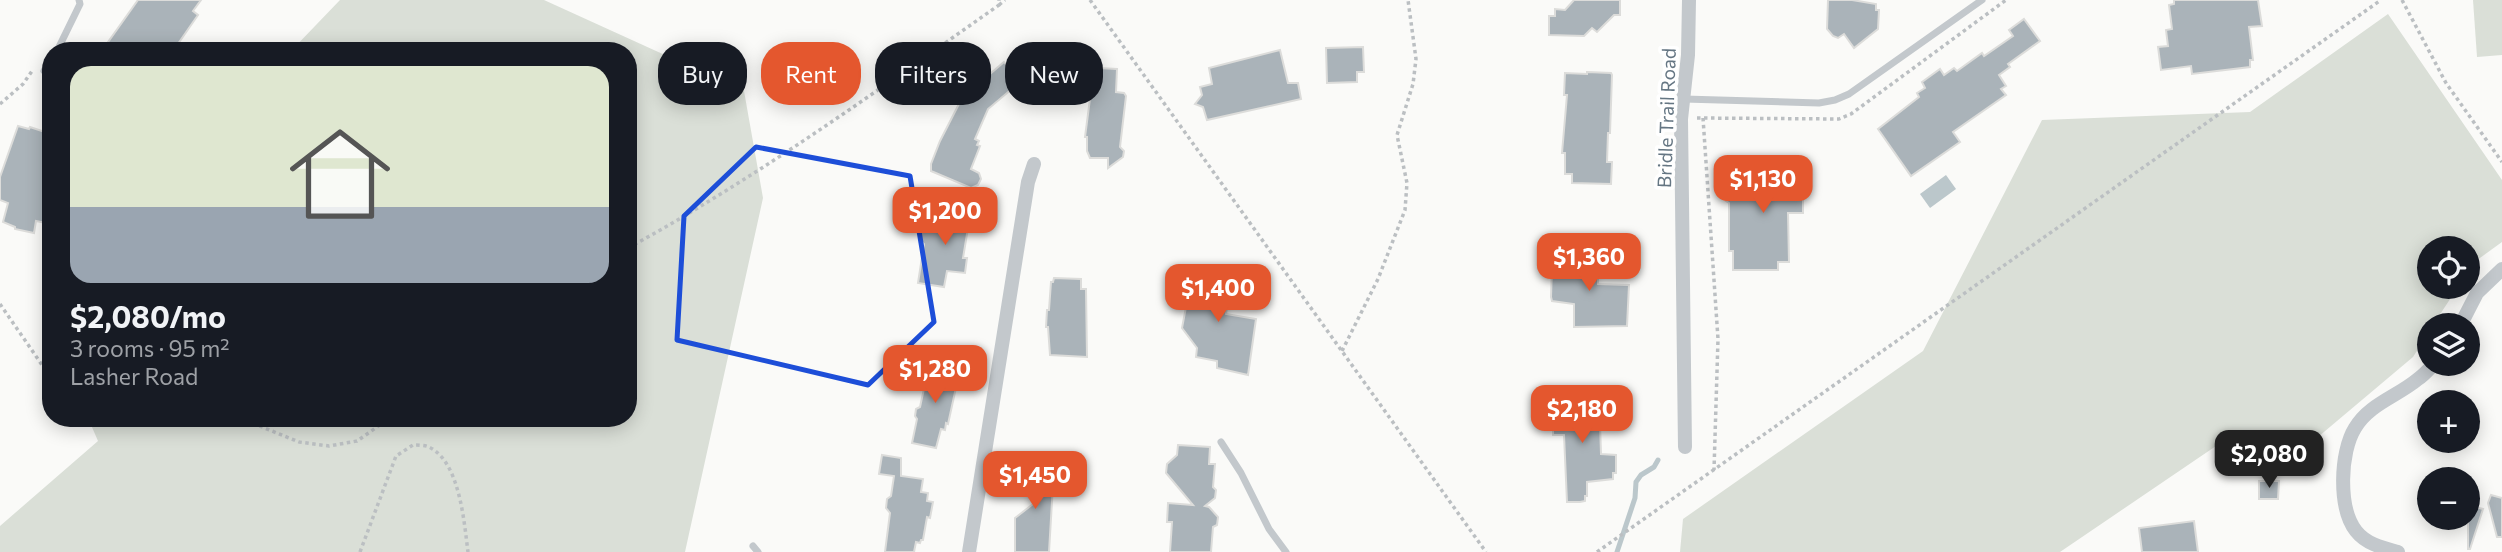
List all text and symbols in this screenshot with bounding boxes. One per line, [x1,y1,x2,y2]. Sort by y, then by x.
chip: Buy [658,42,747,105]
chip: Rent [761,42,861,105]
chip: Filters [875,42,991,105]
chip: New [1005,42,1103,105]
street label: Bridle Trail Road [1652,48,1680,188]
icon: home [277,111,403,237]
pin: $1,130 [1706,156,1820,215]
text: $1,130 [1730,164,1796,192]
pin: $1,200 [888,188,1002,247]
text: $1,200 [909,196,981,224]
pin: $1,360 [1532,233,1646,293]
map controls [2417,236,2480,530]
button: locate [2417,236,2480,299]
text: $1,360 [1553,242,1625,270]
pin: $1,400 [1161,264,1275,324]
text: $1,400 [1181,273,1255,301]
text: $2,080/mo [70,297,226,334]
button: layers [2417,313,2480,376]
text: 3 rooms · 95 m² [70,334,229,362]
pin: $1,280 [878,346,992,405]
text: $1,280 [899,354,971,382]
text: Lasher Road [70,362,198,390]
pin: $2,180 [1525,386,1639,445]
button: + [2417,390,2480,453]
text: $2,180 [1547,394,1617,422]
pin: $2,080 [2212,430,2326,490]
text: $2,080 [2231,439,2307,467]
pin: $1,450 [978,452,1092,511]
text: $1,450 [999,460,1071,488]
button: − [2417,467,2480,530]

